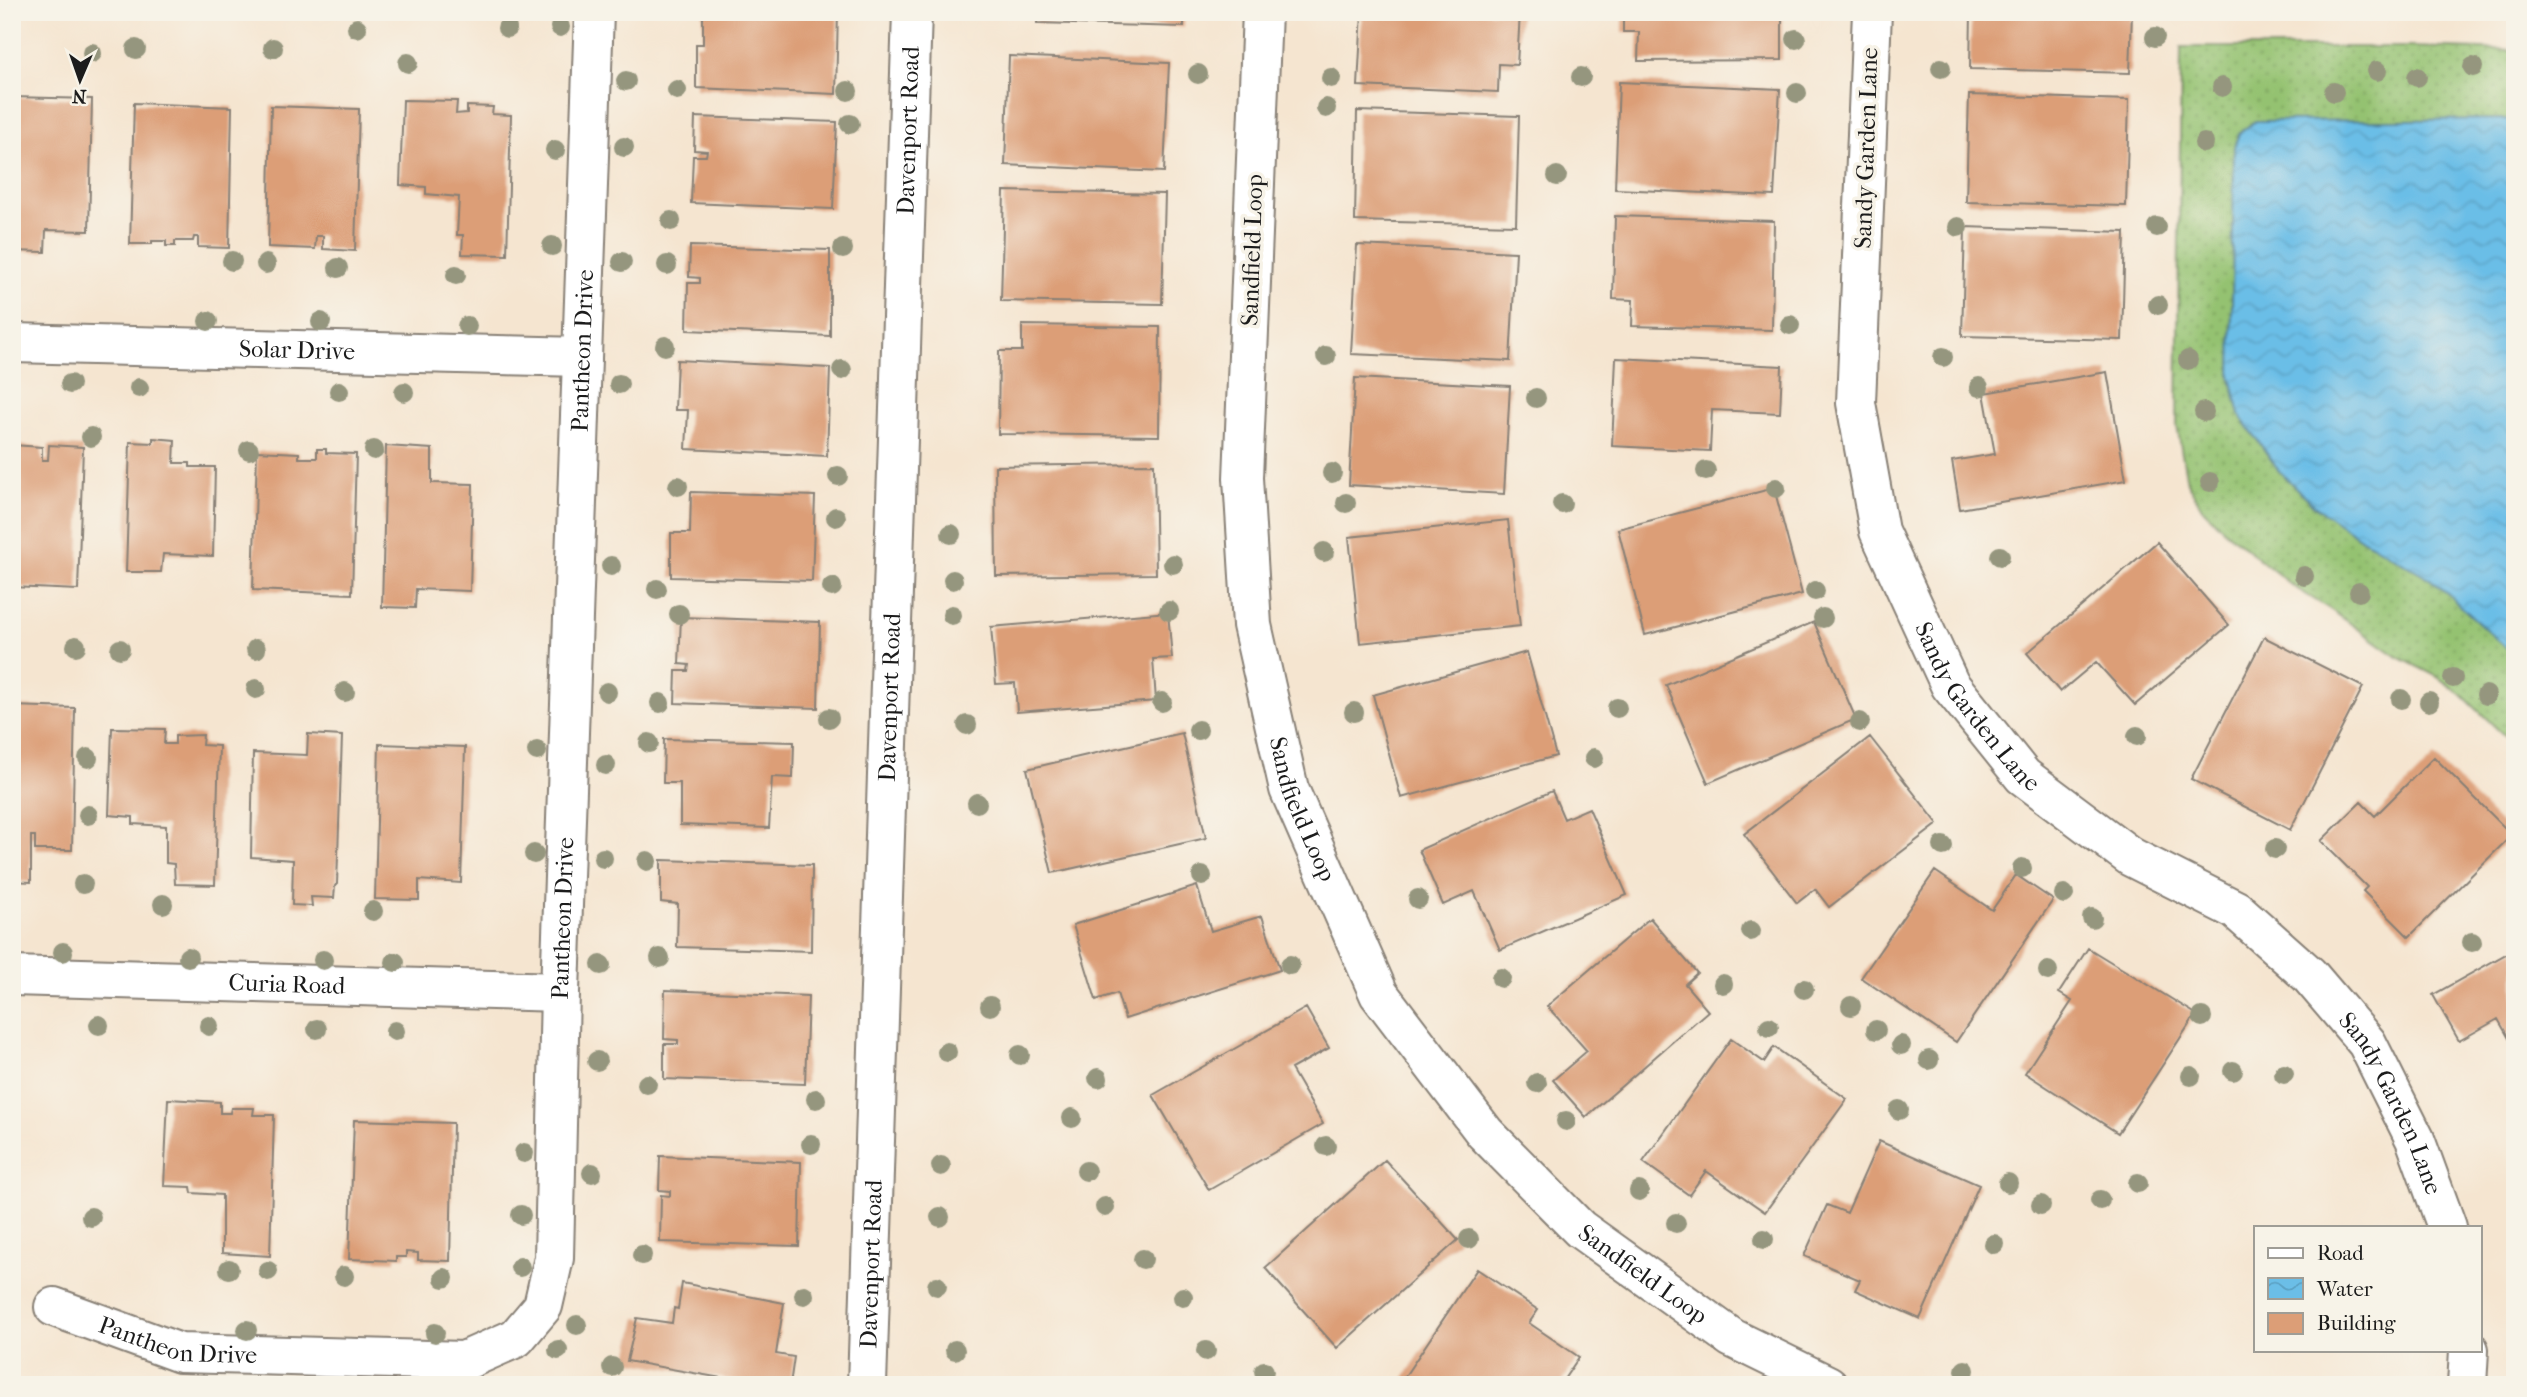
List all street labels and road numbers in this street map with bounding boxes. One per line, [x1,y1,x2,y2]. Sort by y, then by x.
street label: Davenport Road [891,45,925,216]
street label: Sandy Garden Lane [1848,47,1884,249]
street label: Sandfield Loop [1235,173,1269,327]
street label: Pantheon Drive [565,269,599,432]
street label: Solar Drive [238,335,355,365]
street label: Davenport Road [873,612,906,782]
street label: Sandy Garden Lane [1909,618,2045,798]
street label: Sandfield Loop [1264,734,1342,886]
street label: Pantheon Drive [546,836,579,1000]
street label: Curia Road [228,968,347,1000]
street label: Sandy Garden Lane [2333,1006,2448,1198]
street label: Davenport Road [854,1178,888,1349]
street label: Sandfield Loop [1573,1218,1713,1330]
street label: Pantheon Drive [95,1311,258,1369]

